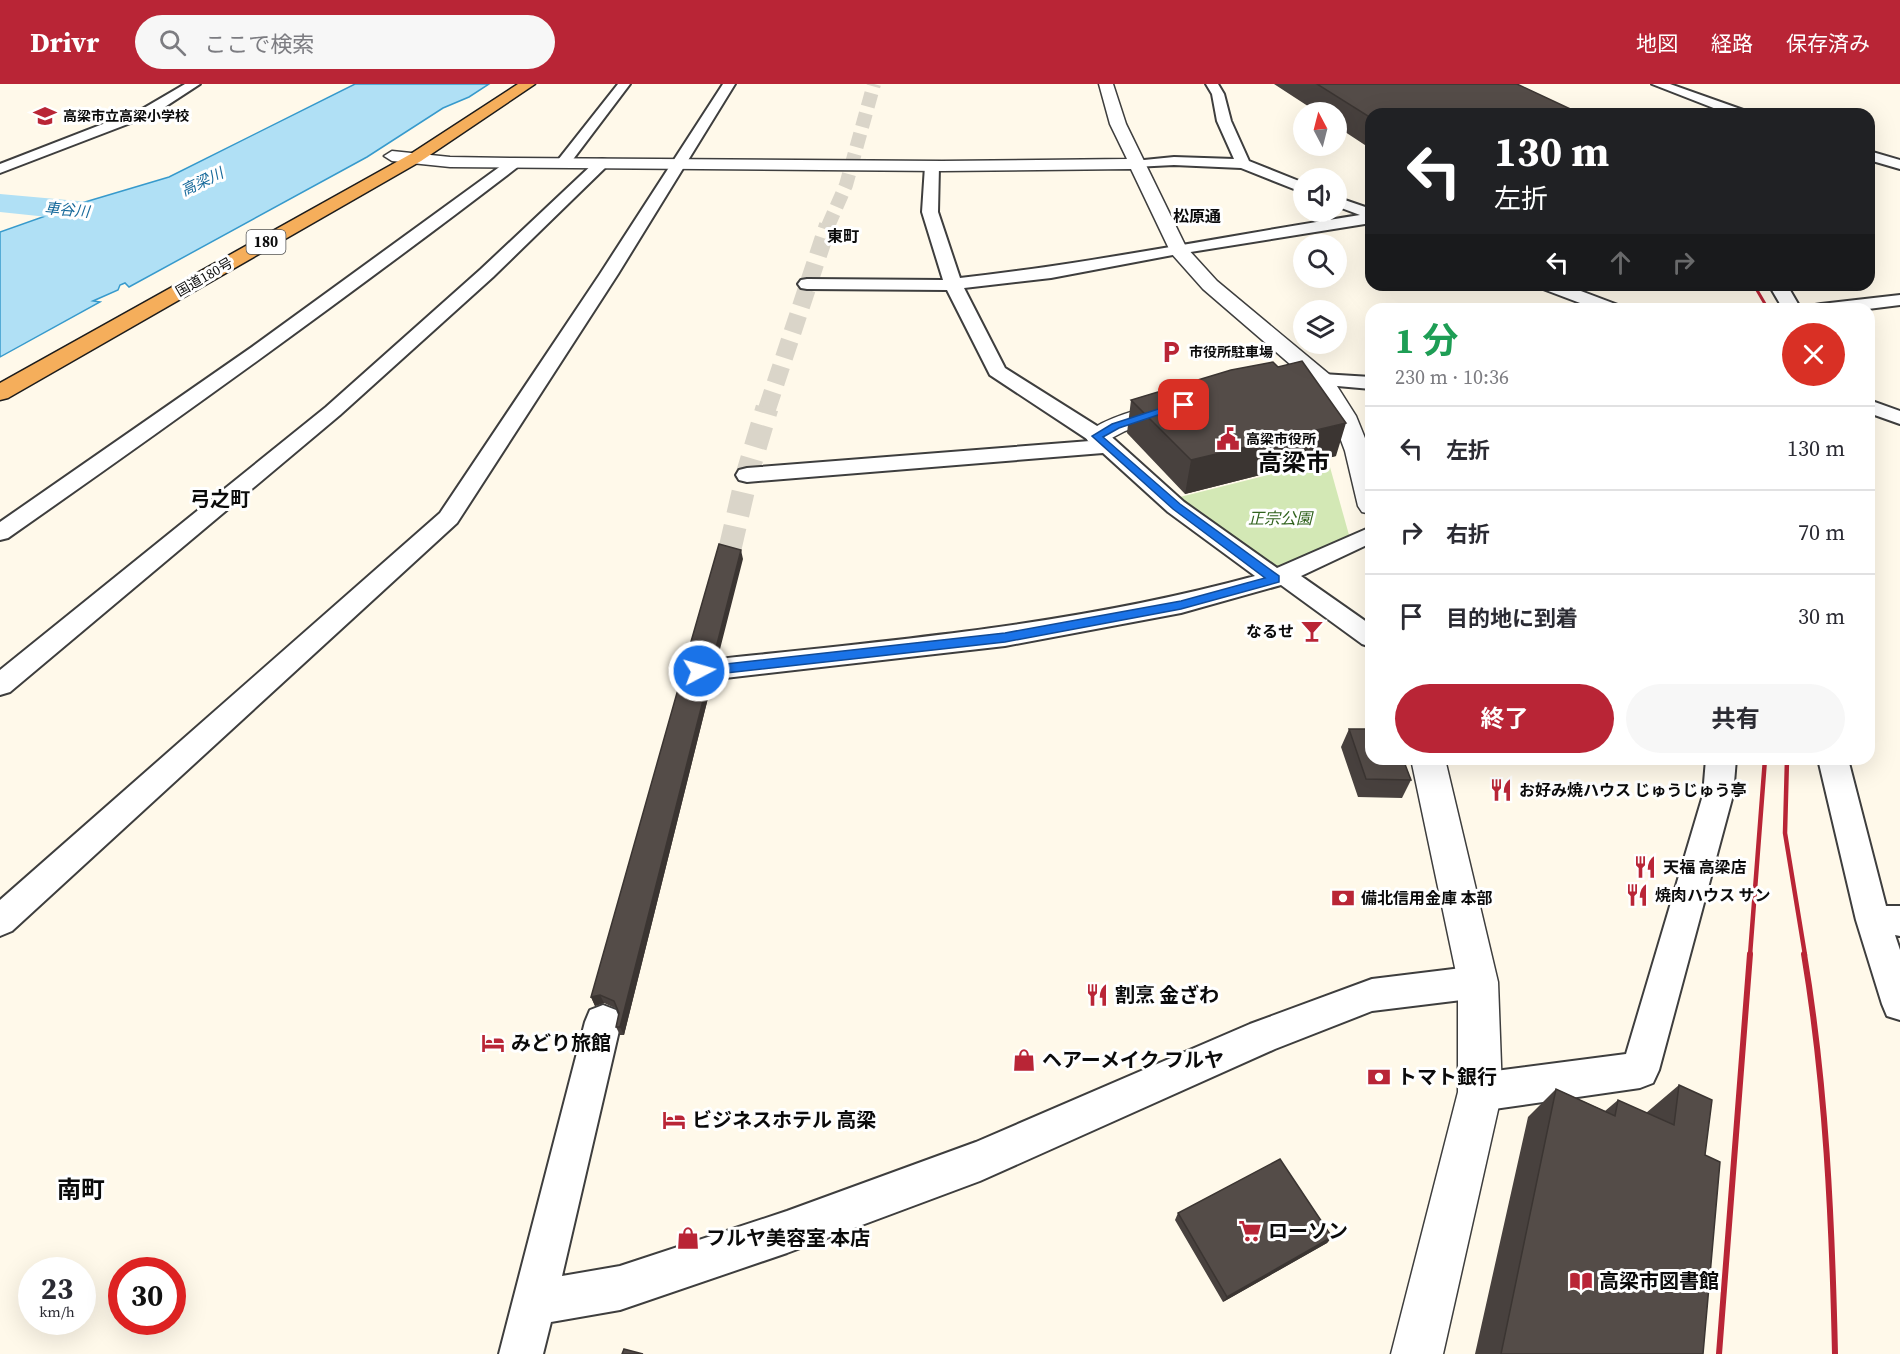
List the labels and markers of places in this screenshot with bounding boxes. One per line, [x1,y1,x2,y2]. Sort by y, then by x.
school or university icon: 高梁市立高梁小学校 [32,103,58,129]
place label: 高梁市立高梁小学校 [63,106,189,126]
parking icon: 市役所駐車場 [1158,339,1184,365]
place label: 市役所駐車場 [1189,342,1273,362]
pin [1158,379,1209,430]
public building icon: 高梁市役所 [1215,426,1241,452]
place label: 高梁市役所 [1246,429,1316,449]
bar icon: なるせ [1299,618,1325,644]
place label: なるせ [1246,620,1294,642]
restaurant icon: お好み焼ハウス じゅうじゅう亭 [1488,777,1514,803]
place label: お好み焼ハウス じゅうじゅう亭 [1519,779,1746,801]
restaurant icon: 天福 高梁店 [1632,854,1658,880]
place label: 天福 高梁店 [1663,856,1746,878]
restaurant icon: 焼肉ハウス サン [1624,882,1650,908]
place label: 焼肉ハウス サン [1655,884,1770,906]
bank icon: 備北信用金庫 本部 [1330,885,1356,911]
place label: 備北信用金庫 本部 [1361,887,1492,909]
place label: 割烹 金ざわ [1115,981,1219,1009]
restaurant icon: 割烹 金ざわ [1084,982,1110,1008]
place label: みどり旅館 [511,1029,611,1057]
hotel icon: みどり旅館 [480,1030,506,1056]
place label: ヘアーメイク フルヤ [1042,1046,1224,1074]
shop icon: ヘアーメイク フルヤ [1011,1047,1037,1073]
place label: トマト銀行 [1397,1063,1497,1091]
bank icon: トマト銀行 [1366,1064,1392,1090]
place label: ビジネスホテル 高梁 [692,1106,876,1134]
hotel icon: ビジネスホテル 高梁 [661,1107,687,1133]
place label: ローソン [1268,1217,1348,1245]
supermarket icon: ローソン [1237,1218,1263,1244]
place label: フルヤ美容室 本店 [706,1224,870,1252]
shop icon: フルヤ美容室 本店 [675,1225,701,1251]
place label: 高梁市図書館 [1599,1267,1719,1295]
library icon: 高梁市図書館 [1568,1268,1594,1294]

